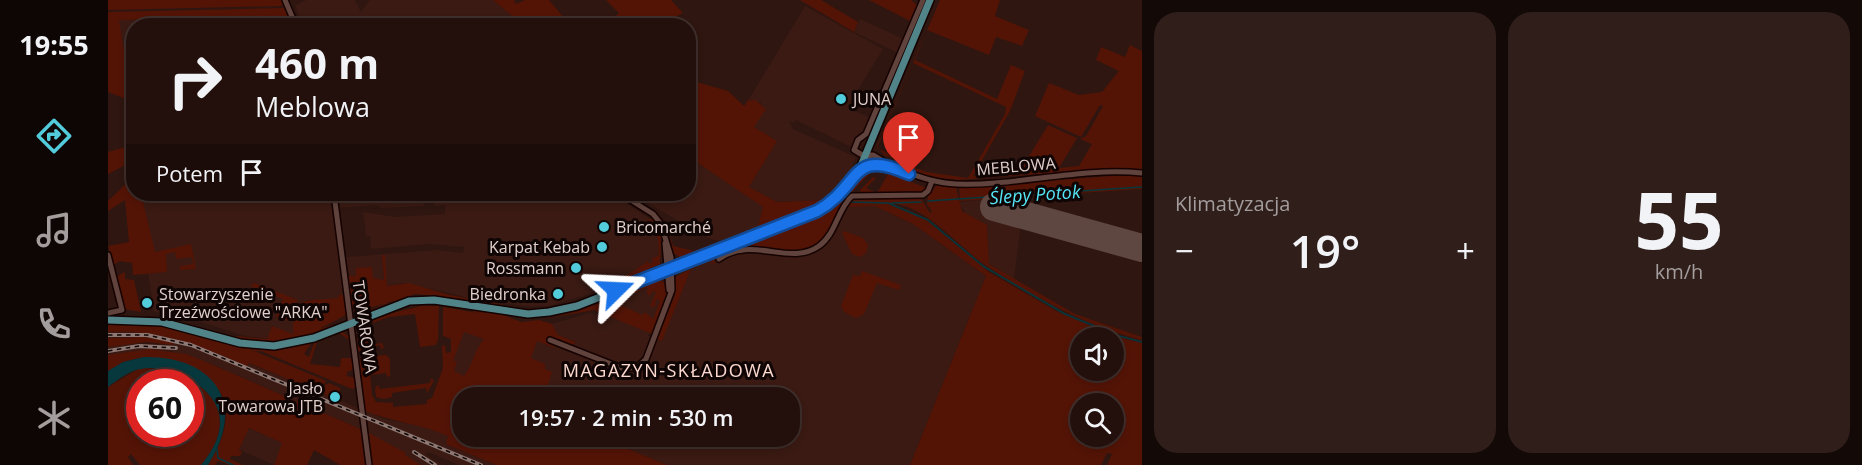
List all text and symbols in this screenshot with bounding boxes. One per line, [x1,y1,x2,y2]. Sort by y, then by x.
text: 19:55 [19,26,89,63]
text: 460 m [255,34,379,91]
icon: right [156,42,234,120]
text: Meblowa [255,88,370,125]
place label: JUNA [851,88,892,110]
marker: JUNA [834,92,848,106]
pin [883,112,934,174]
icon: directions [33,115,75,157]
icon: arrive [892,121,925,154]
street label: MEBLOWA [976,152,1057,180]
icon: arrive [235,156,268,189]
text: Potem [156,158,223,188]
text: 55 [1634,166,1724,272]
water label: Ślepy Potok [989,179,1082,209]
text: Klimatyzacja [1175,190,1290,217]
icon: music [33,209,75,251]
place label: Bricomarché [616,216,711,238]
marker: Bricomarché [597,220,611,234]
text: 19° [1290,220,1360,281]
text: − [1175,228,1194,273]
text: + [1456,228,1475,273]
place label: Karpat Kebab [489,236,590,258]
marker: Karpat Kebab [595,240,609,254]
place label: Rossmann [486,257,564,279]
position arrow [584,258,648,322]
text: km/h [1655,258,1703,285]
marker: Rossmann [569,261,583,275]
street label: TOWAROWA [348,279,383,376]
place label: Stowarzyszenie Trzeźwościowe "ARKA" [159,283,328,323]
place label: Biedronka [470,283,546,305]
marker: Biedronka [551,287,565,301]
marker: Stowarzyszenie Trzeźwościowe "ARKA" [140,296,154,310]
icon: phone [33,303,75,345]
map controls [1070,327,1124,447]
button: sound [1070,327,1124,381]
district label: MAGAZYN-SKŁADOWA [563,358,775,382]
speed limit sign: 60 [126,369,204,447]
place label: Jasło Towarowa JTB [218,377,323,417]
marker: Jasło Towarowa JTB [328,390,342,404]
button: search [1070,393,1124,447]
icon: climate [33,397,75,439]
text: 19:57 · 2 min · 530 m [518,402,734,432]

